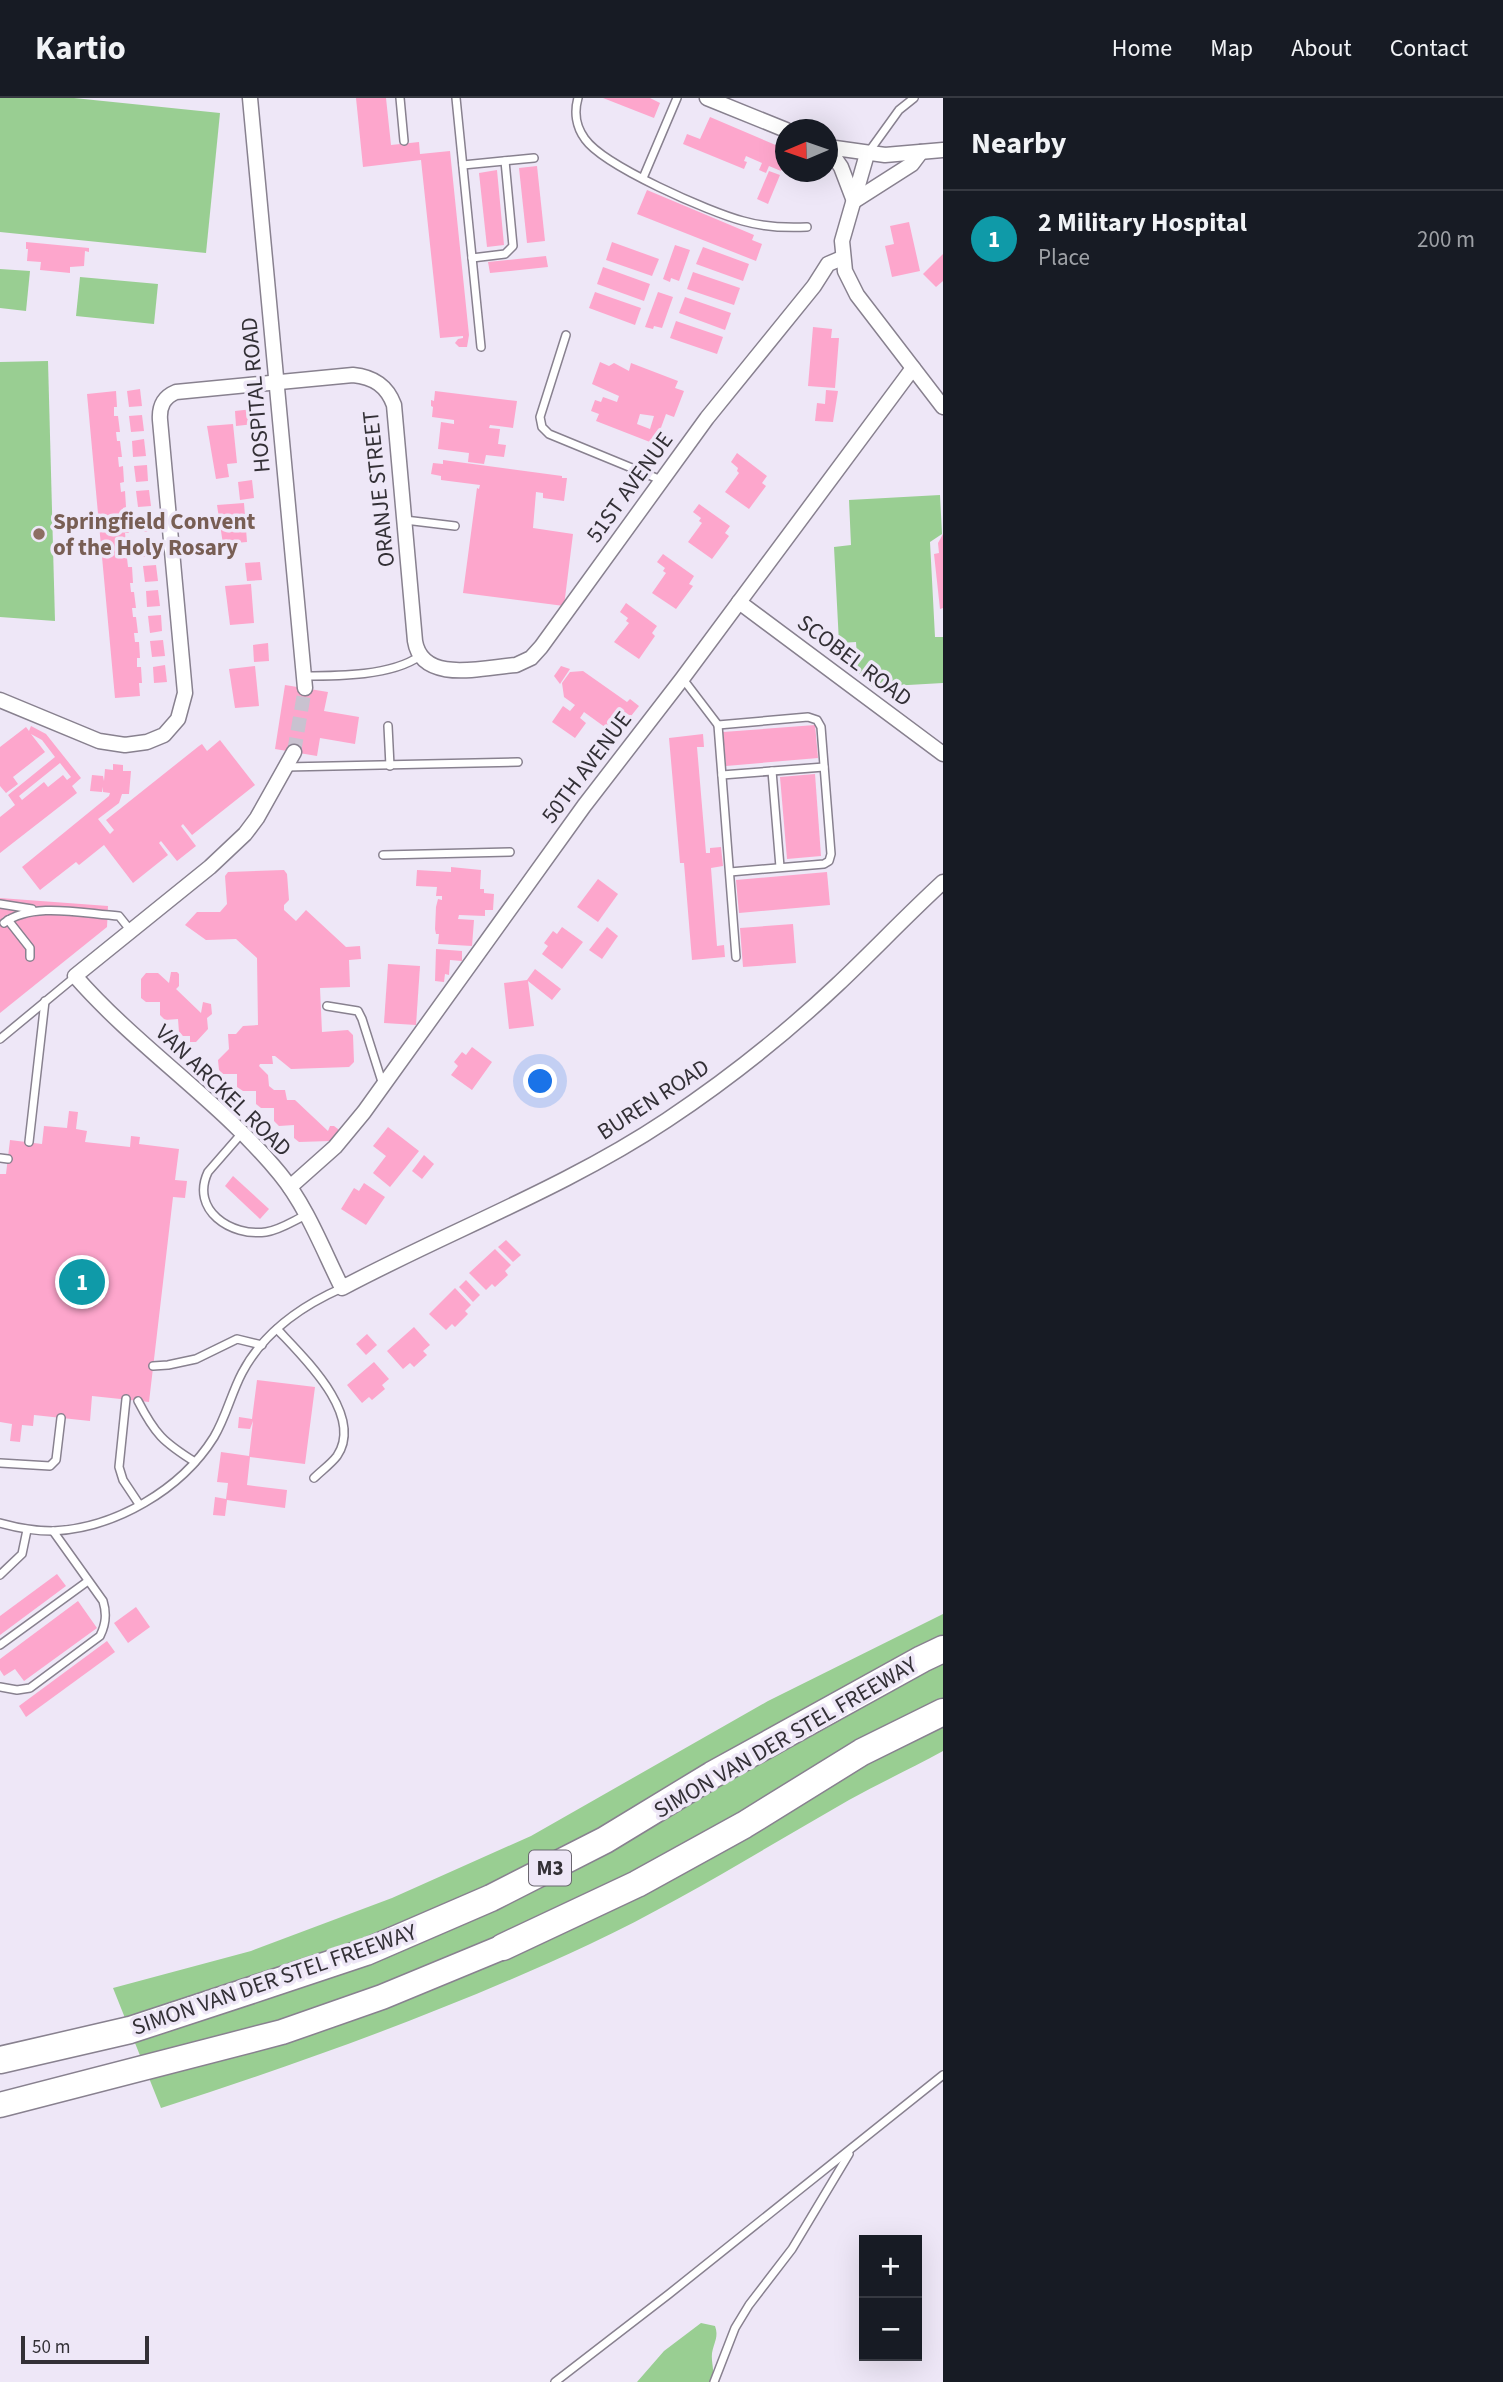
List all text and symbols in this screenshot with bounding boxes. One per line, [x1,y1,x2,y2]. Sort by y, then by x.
text: Kartio [35,25,126,72]
text: Home [1112,31,1172,66]
text: Map [1210,31,1253,66]
text: About [1291,31,1352,66]
text: Contact [1390,31,1468,66]
north arrow [775,119,838,182]
text: Nearby [971,122,1066,165]
text: 2 Military Hospital [1038,204,1247,241]
text: 1 [988,223,1000,256]
text: 200 m [1417,223,1475,256]
text: Place [1038,241,1090,274]
street label: HOSPITAL ROAD [232,316,279,474]
street label: ORANJE STREET [354,409,403,569]
street label: 51ST AVENUE [578,425,681,549]
place label: Springfield Convent of the Holy Rosary [53,505,256,564]
marker: Springfield Convent of the Holy Rosary [31,526,47,542]
street label: SCOBEL ROAD [790,606,919,715]
street label: 50TH AVENUE [533,704,640,830]
street label: VAN ARCKEL ROAD [148,1017,299,1164]
street label: BUREN ROAD [591,1051,716,1148]
your location [523,1064,557,1098]
pin: 1 [59,1256,105,1308]
street label: SIMON VAN DER STEL FREEWAY [647,1648,923,1827]
road number: M3 [529,1850,571,1886]
street label: SIMON VAN DER STEL FREEWAY [127,1915,421,2044]
map controls [859,2235,922,2361]
button: + [859,2235,922,2298]
button: − [859,2298,922,2361]
scale bar [21,2333,149,2365]
text: 50 m [32,2334,70,2361]

